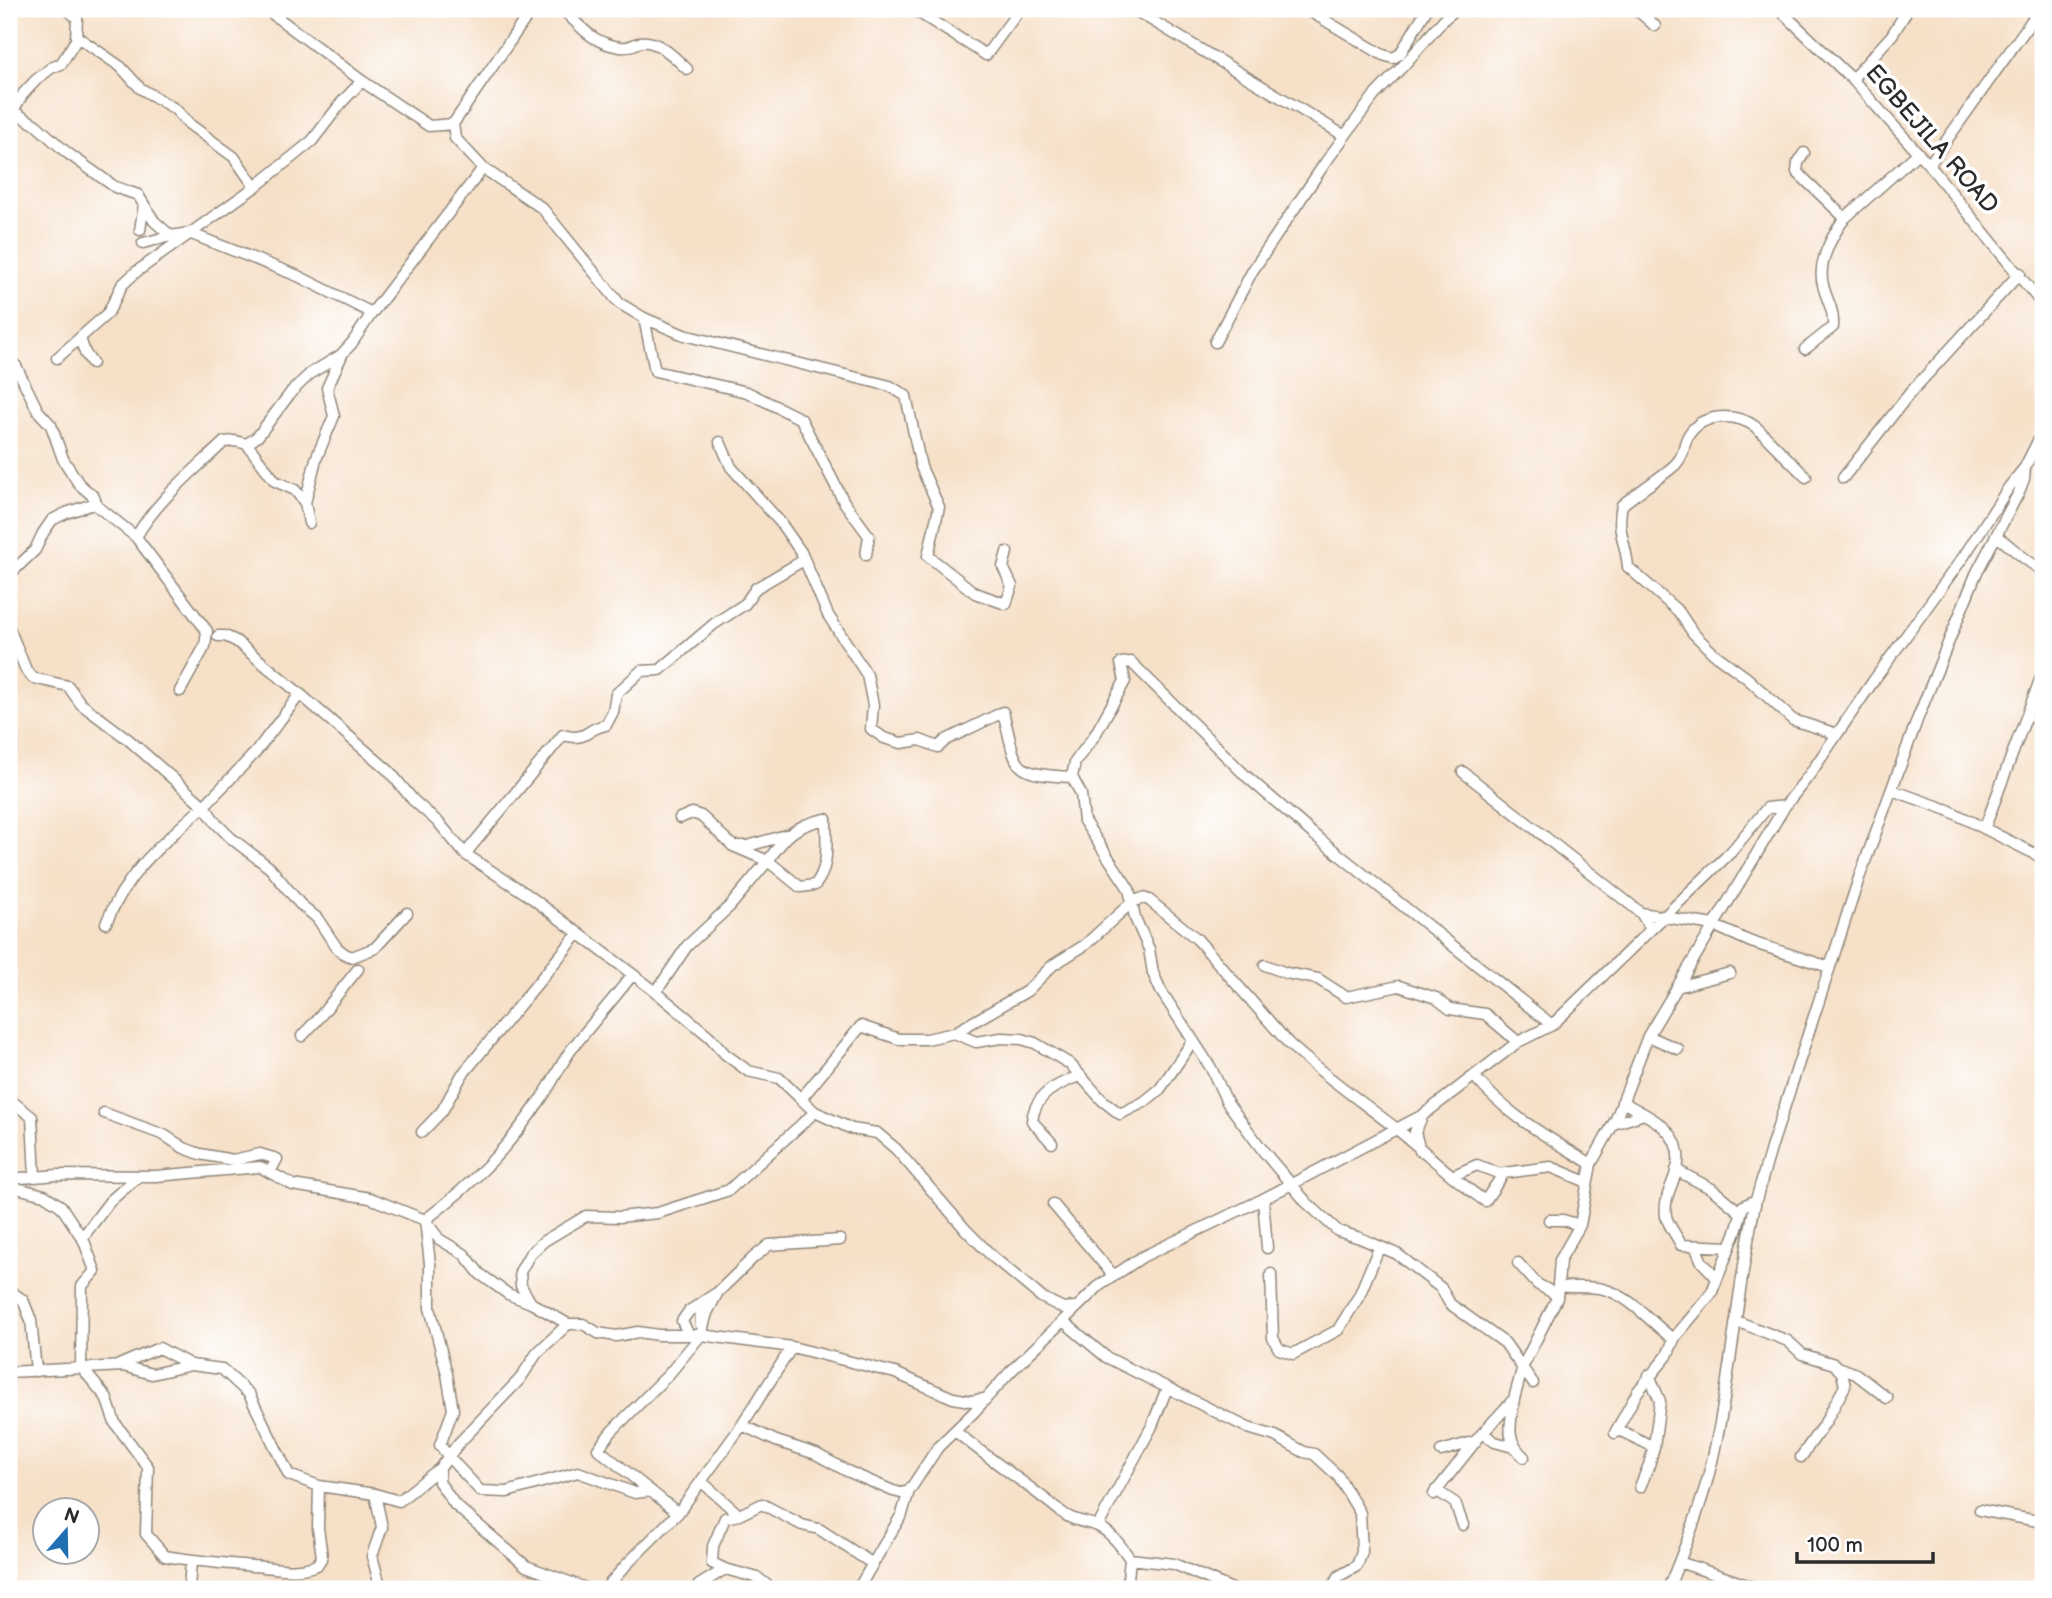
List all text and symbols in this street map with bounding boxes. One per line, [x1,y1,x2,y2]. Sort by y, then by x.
street label: EGBEJILA ROAD [1859,59,2005,219]
north arrow [32,1496,102,1566]
text: N [61,1503,82,1530]
scale bar [1797,1521,1933,1565]
text: 100 m [1807,1533,1863,1558]

